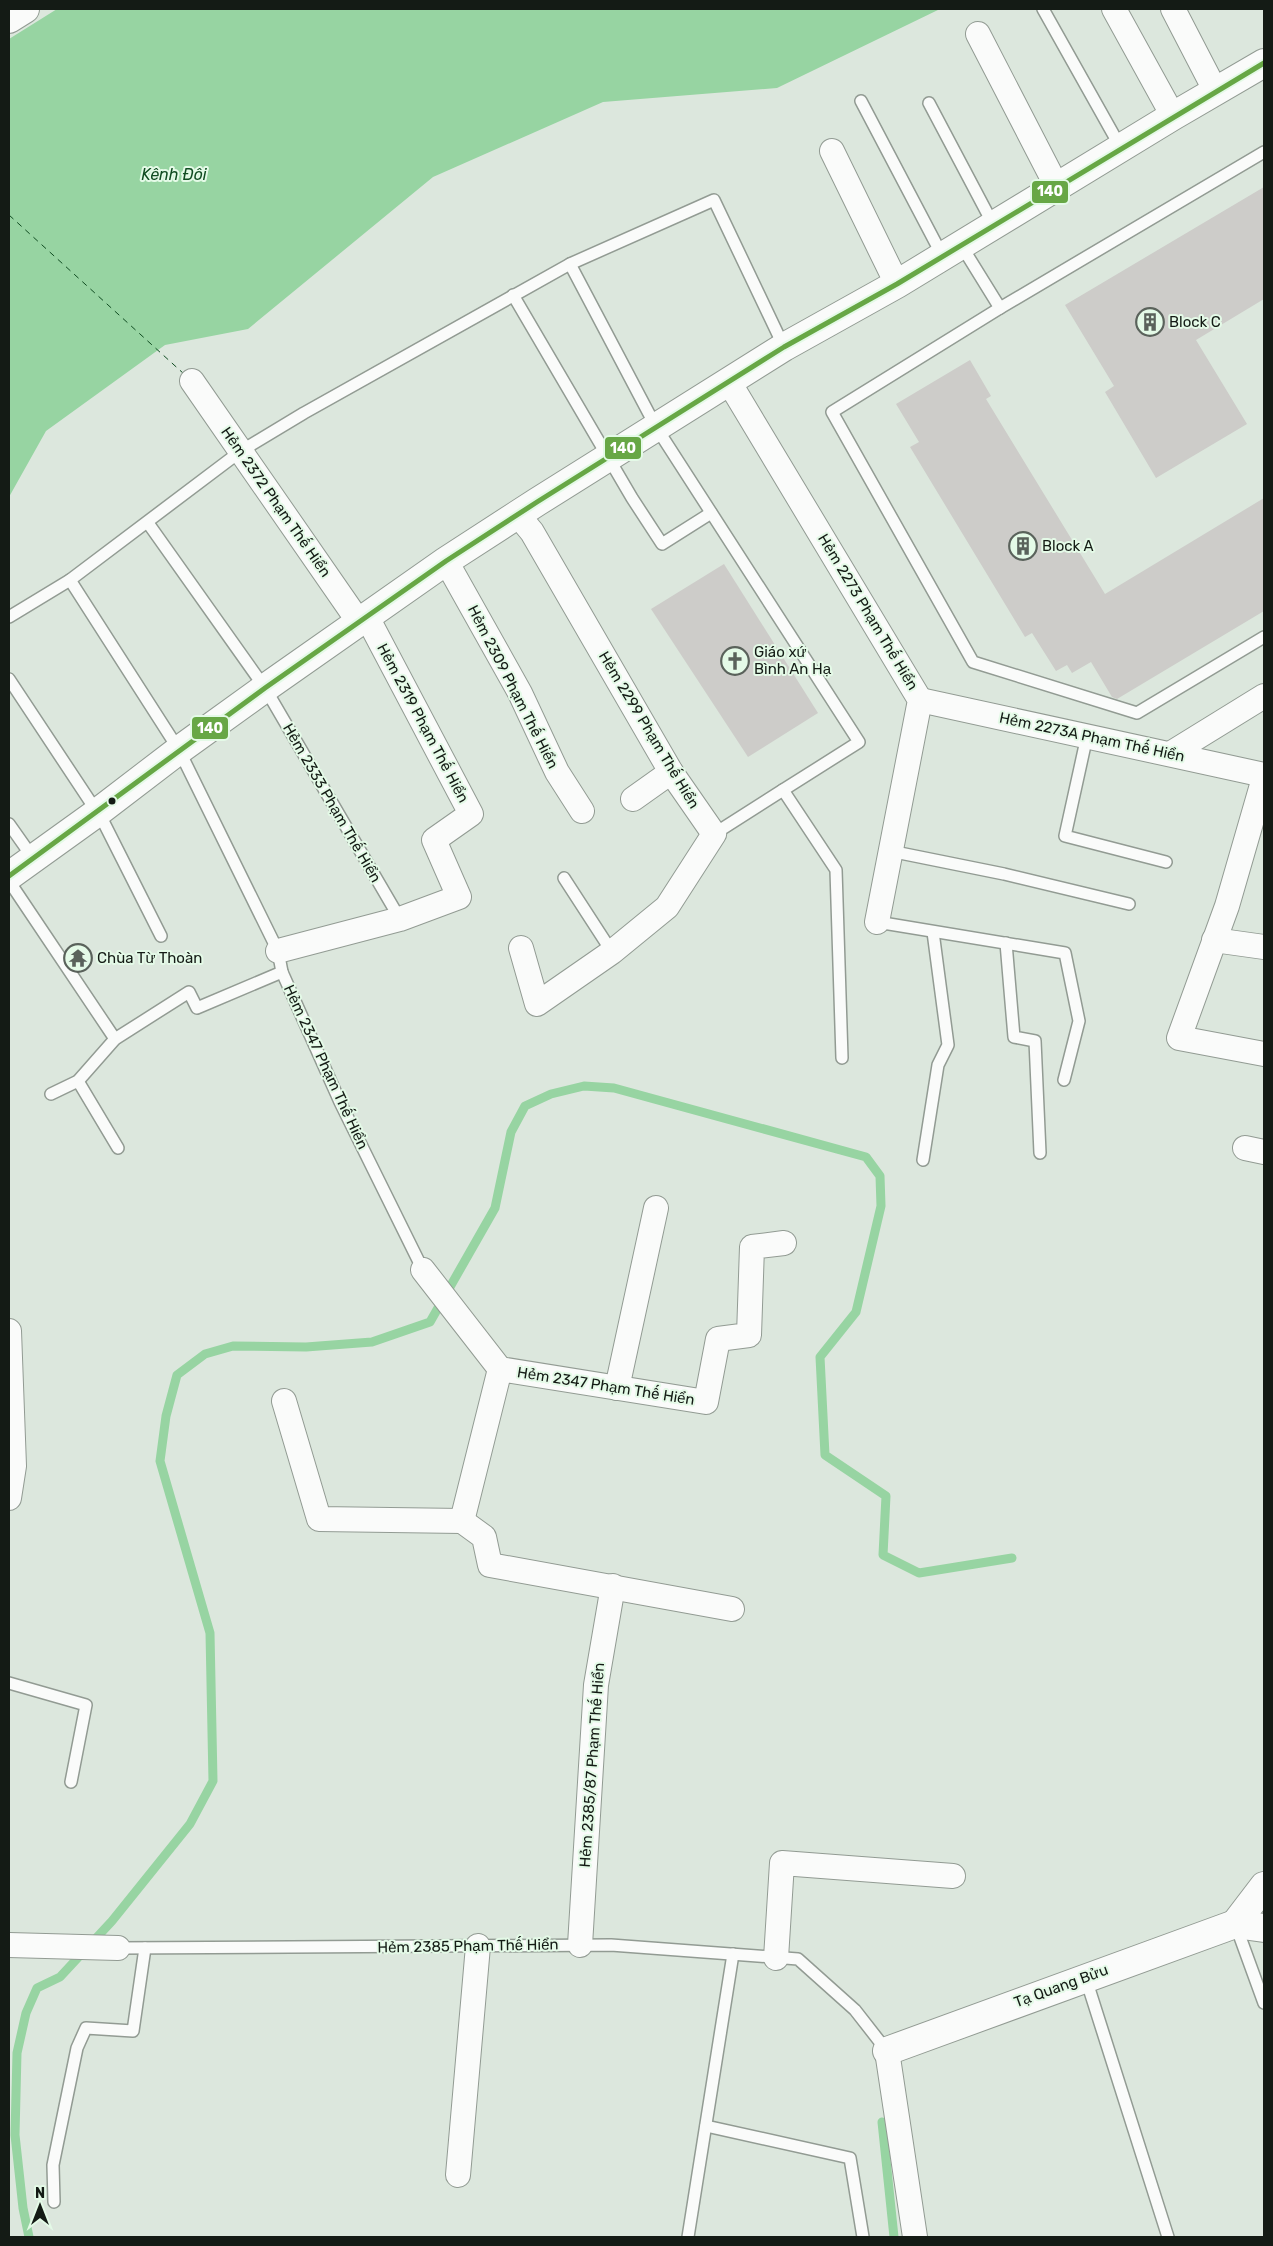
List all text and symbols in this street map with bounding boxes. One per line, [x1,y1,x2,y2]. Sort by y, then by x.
water label: Kênh Đôi [141,165,208,184]
line badge: 140 [1031,180,1069,204]
text: 140 [1037,183,1063,200]
building icon: Block C [1135,307,1165,337]
place label: Block C [1169,313,1221,331]
street label: Hẻm 2372 Phạm Thế Hiển [217,423,335,581]
line badge: 140 [604,436,642,460]
text: 140 [610,440,636,457]
street label: Hẻm 2273 Phạm Thế Hiển [814,530,922,693]
building icon: Block A [1008,531,1038,561]
place label: Block A [1042,537,1093,555]
street label: Hẻm 2309 Phạm Thế Hiển [464,602,562,772]
street label: Hẻm 2319 Phạm Thế Hiển [373,640,473,806]
place label: Giáo xứ Bình An Hạ [754,643,832,678]
church icon: Giáo xứ Bình An Hạ [720,646,750,676]
street label: Hẻm 2299 Phạm Thế Hiển [595,648,703,812]
street label: Hẻm 2273A Phạm Thế Hiển [998,708,1186,765]
line badge: 140 [191,716,229,740]
text: 140 [197,720,223,737]
street label: Hẻm 2333 Phạm Thế Hiển [279,720,385,886]
unlabelled marker [107,796,117,806]
temple icon: Chùa Từ Thoàn [63,943,93,973]
place label: Chùa Từ Thoàn [97,949,202,967]
street label: Hẻm 2347 Phạm Thế Hiển [280,982,372,1152]
street label: Hẻm 2347 Phạm Thế Hiển [516,1363,696,1409]
street label: Hẻm 2385/87 Phạm Thế Hiển [576,1662,608,1868]
street label: Hẻm 2385 Phạm Thế Hiển [377,1935,559,1957]
street label: Tạ Quang Bửu [1011,1961,1111,2011]
north arrow [15,2181,65,2231]
text: N [35,2185,45,2202]

